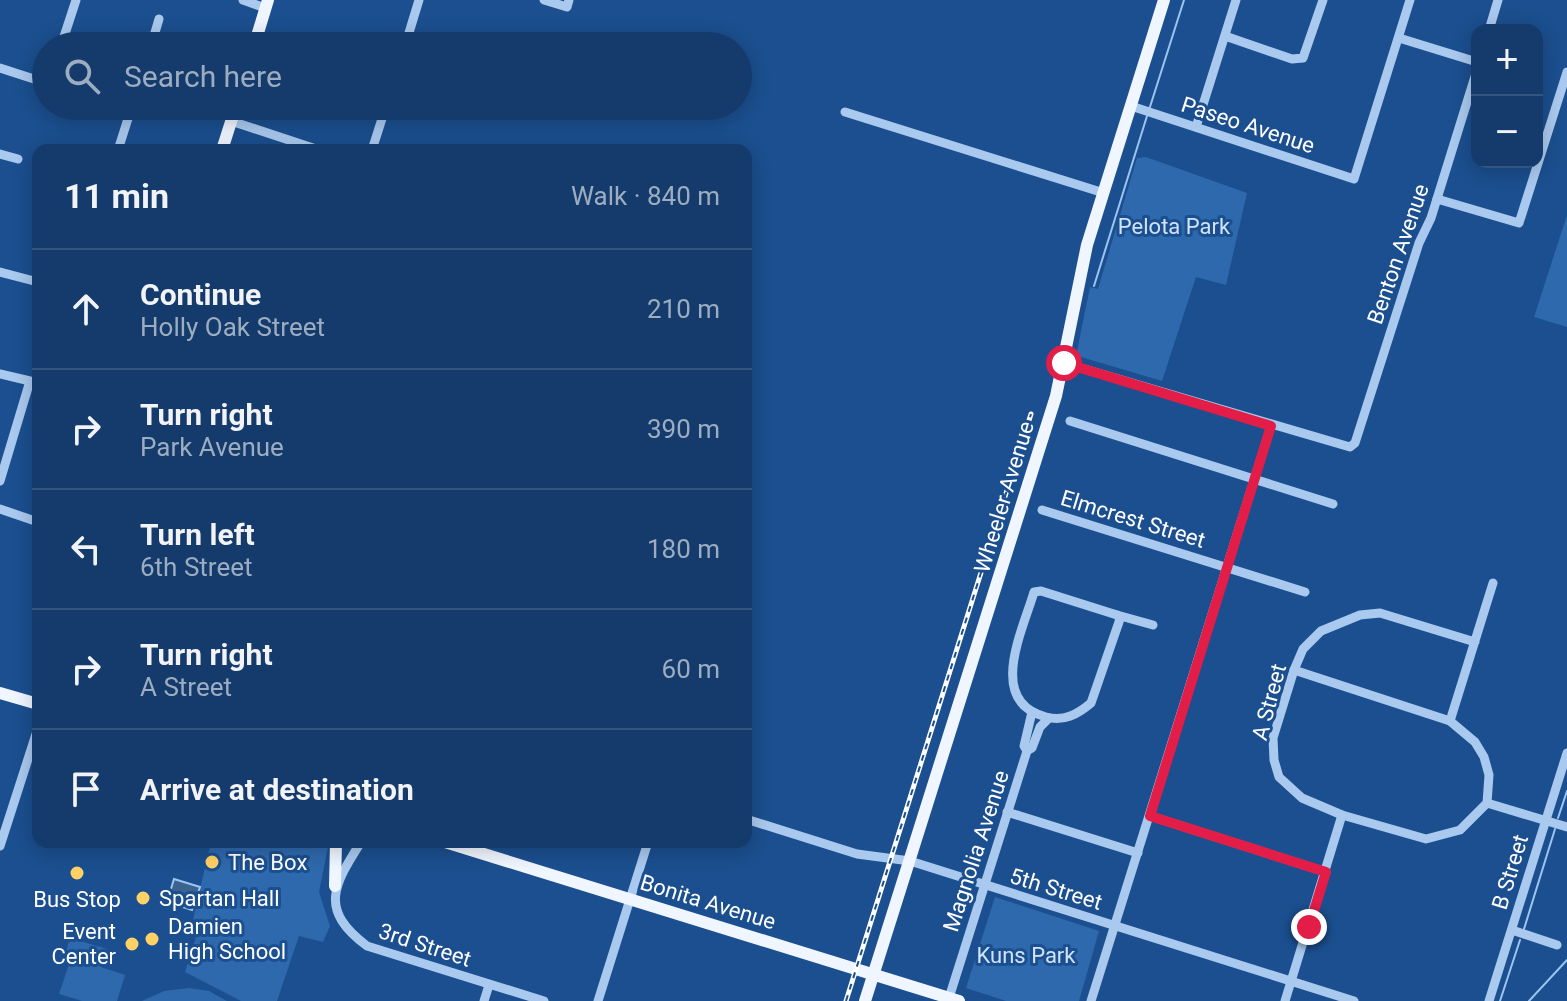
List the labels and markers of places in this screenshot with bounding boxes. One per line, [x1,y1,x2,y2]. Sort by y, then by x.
place label: The Box [228,850,307,875]
marker: The Box [203,853,221,871]
marker: Bus Stop [68,864,86,882]
place label: Spartan Hall [159,886,280,911]
place label: Bus Stop [33,887,121,912]
marker: Spartan Hall [134,889,152,907]
place label: Damien High School [168,914,286,964]
place label: Event Center [52,919,117,969]
marker: Damien High School [143,930,161,948]
marker: Event Center [123,935,141,953]

